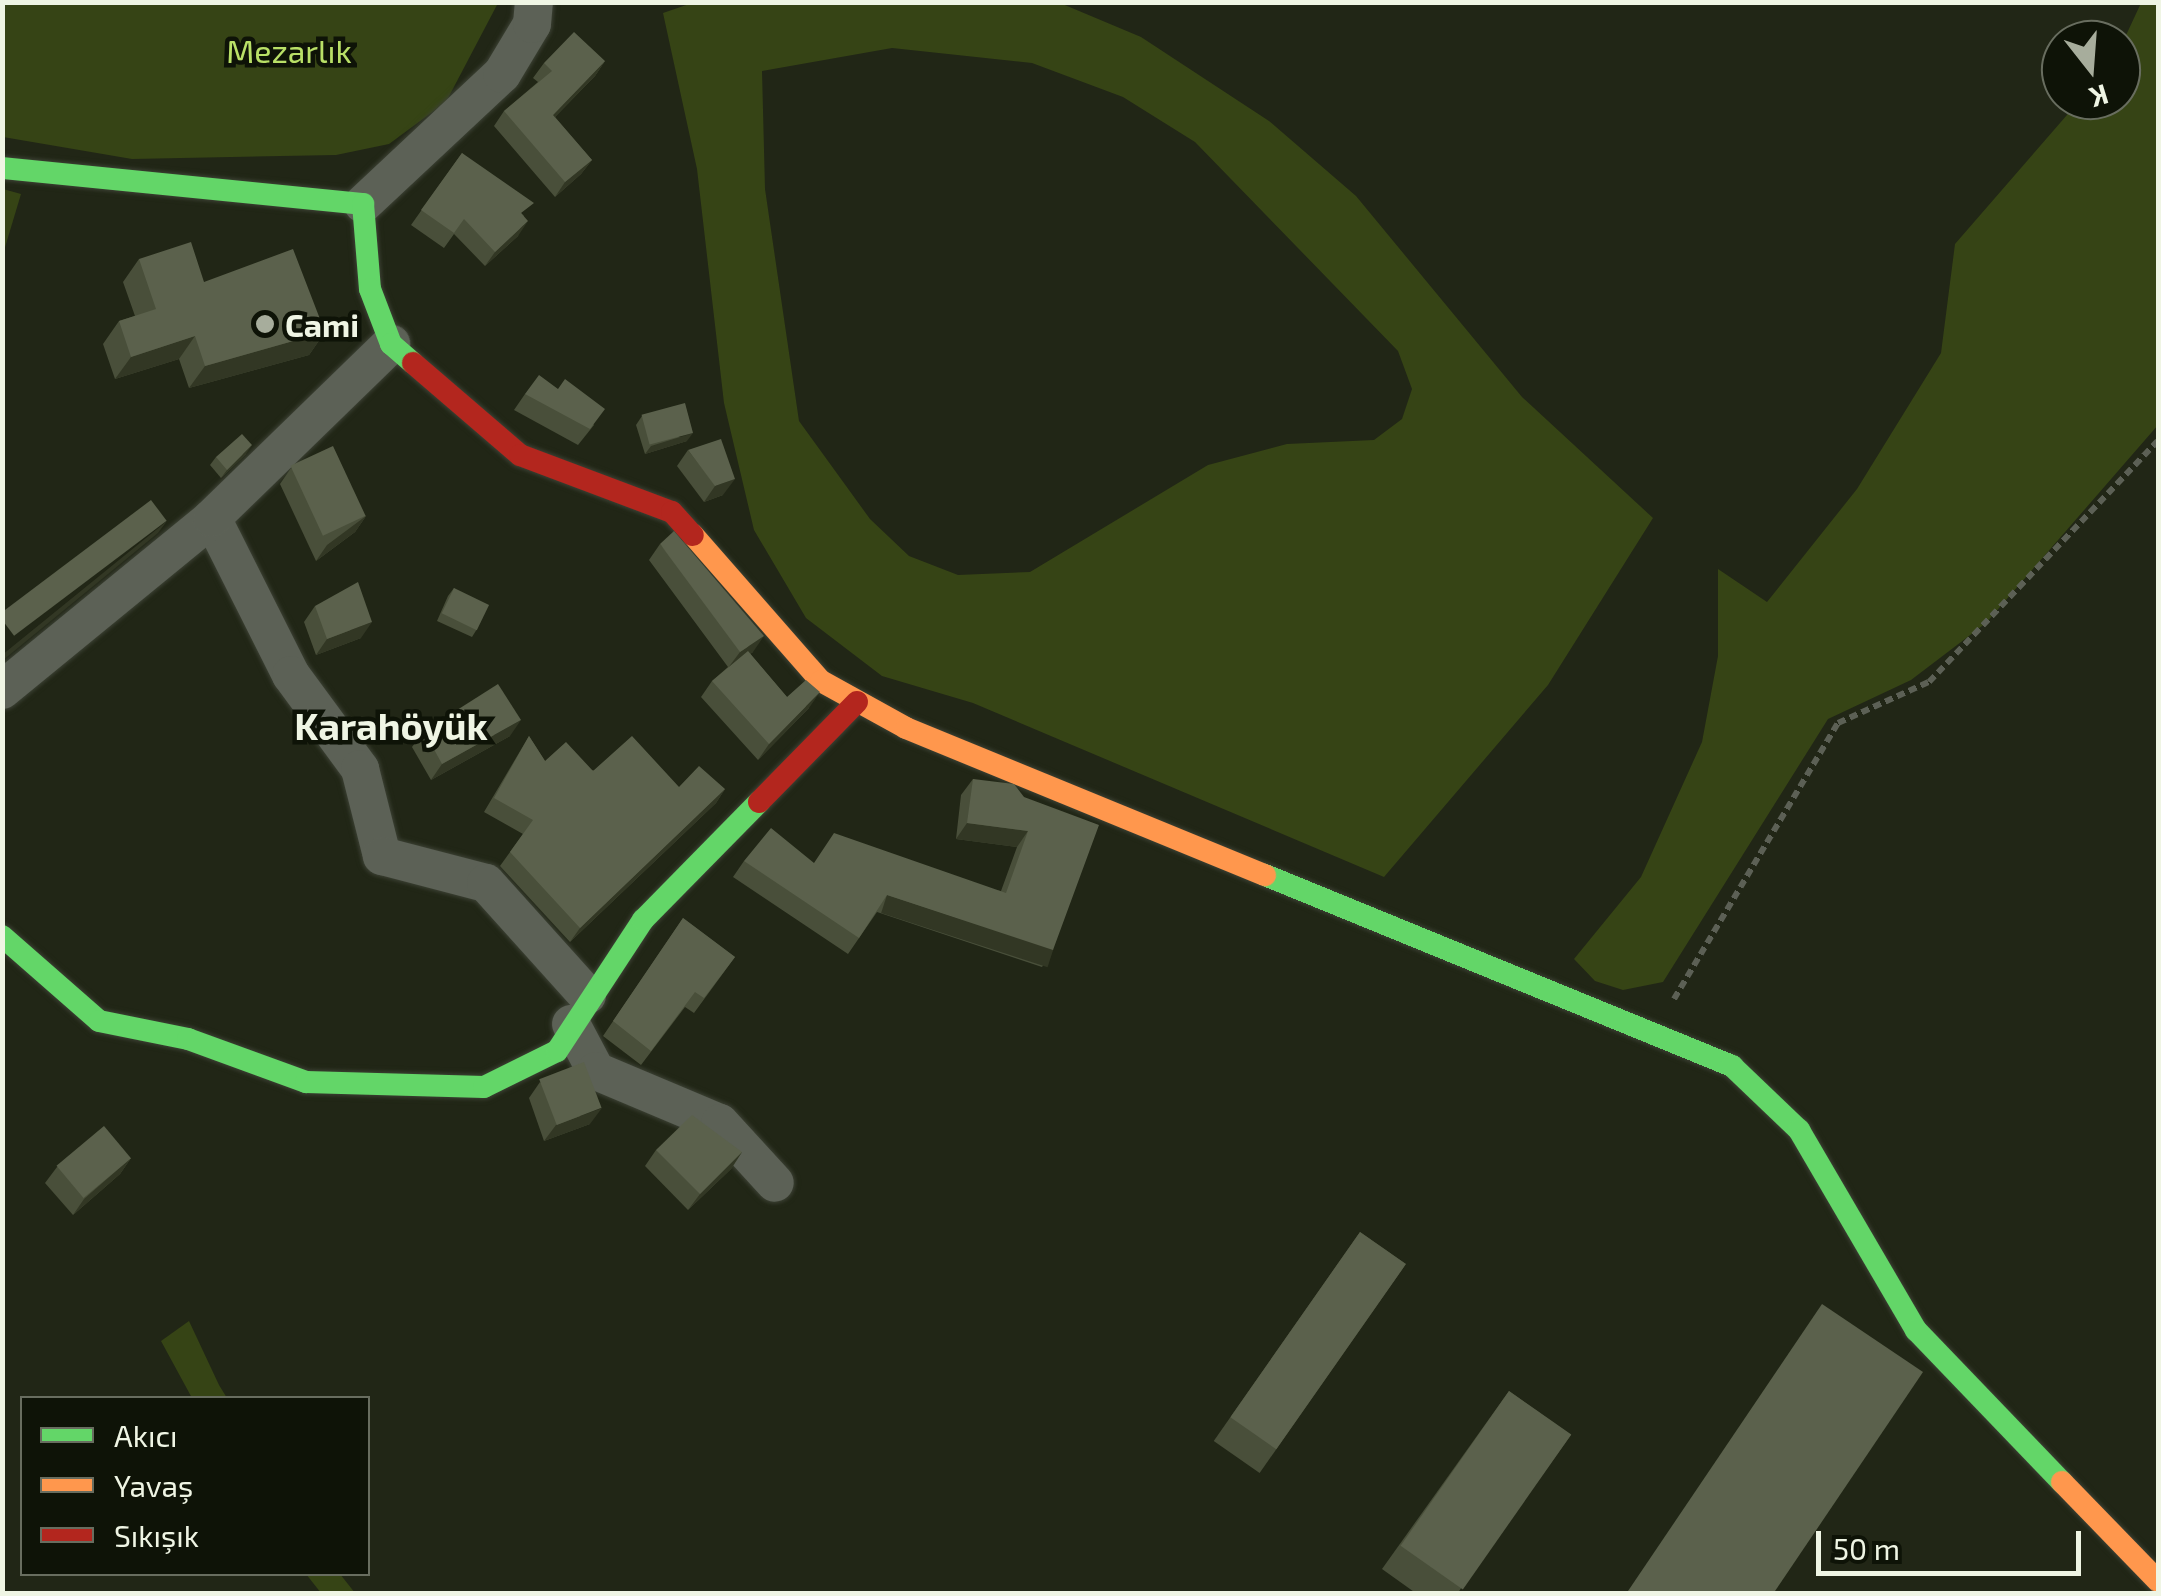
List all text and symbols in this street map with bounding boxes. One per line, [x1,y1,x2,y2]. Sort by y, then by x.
north arrow [2041,20,2141,120]
park label: Mezarlık [226,31,352,69]
text: K [2086,78,2113,116]
place label: Cami [285,305,359,343]
marker: Cami [254,313,276,335]
district label: Karahöyük [294,703,488,749]
legend [20,1396,370,1576]
text: Akıcı [114,1417,178,1453]
text: Yavaş [114,1467,193,1503]
scale bar [1821,1511,2086,1573]
text: Sıkışık [114,1517,199,1553]
text: 50 m [1833,1530,1900,1566]

